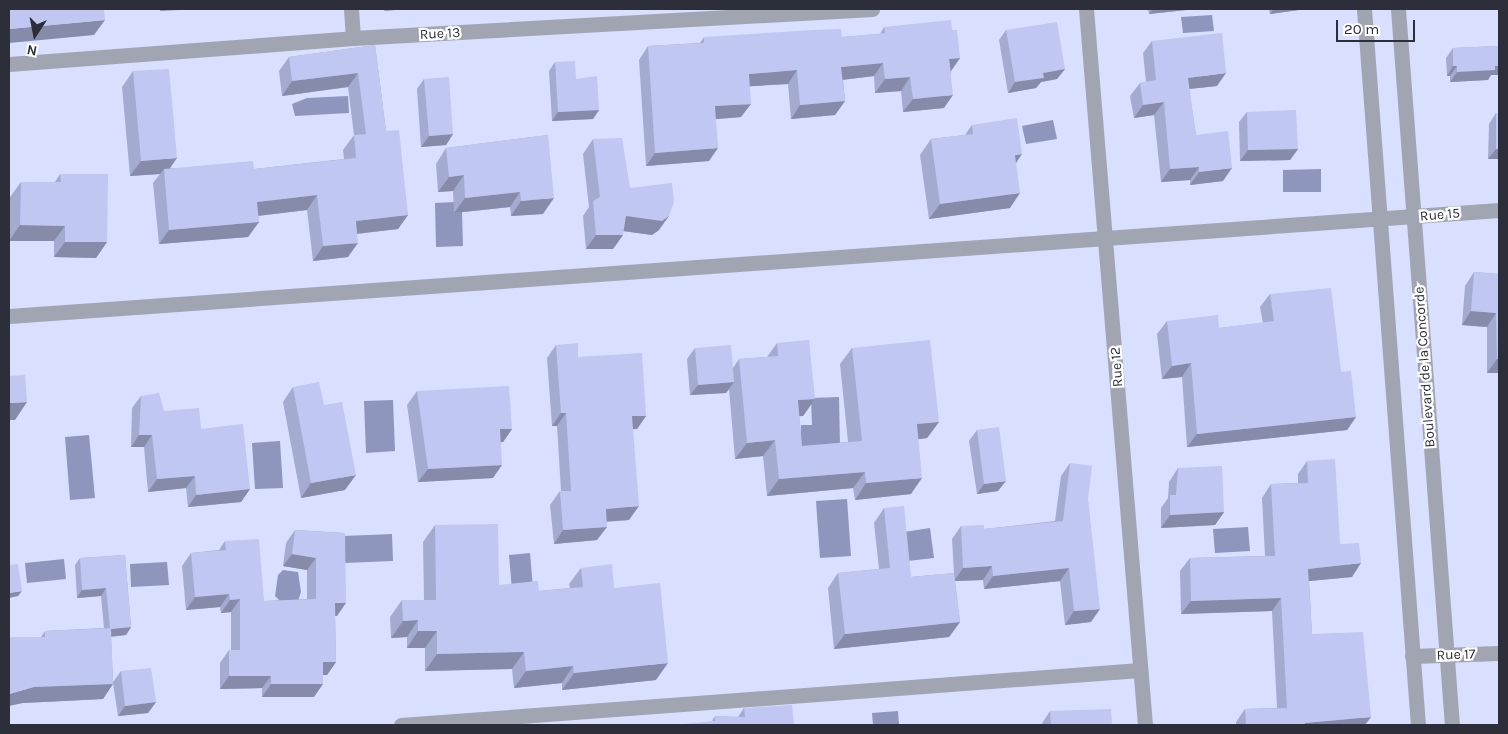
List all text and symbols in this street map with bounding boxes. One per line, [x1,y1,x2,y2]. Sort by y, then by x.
north arrow [10,10,60,60]
scale bar [1338,10,1417,42]
text: 20 m [1344,20,1379,38]
street label: Rue 13 [419,25,461,43]
text: N [25,41,39,60]
street label: Rue 15 [1419,205,1461,225]
street label: Boulevard de la Concorde [1411,286,1439,448]
street label: Rue 12 [1107,346,1127,388]
street label: Rue 17 [1436,646,1476,664]

